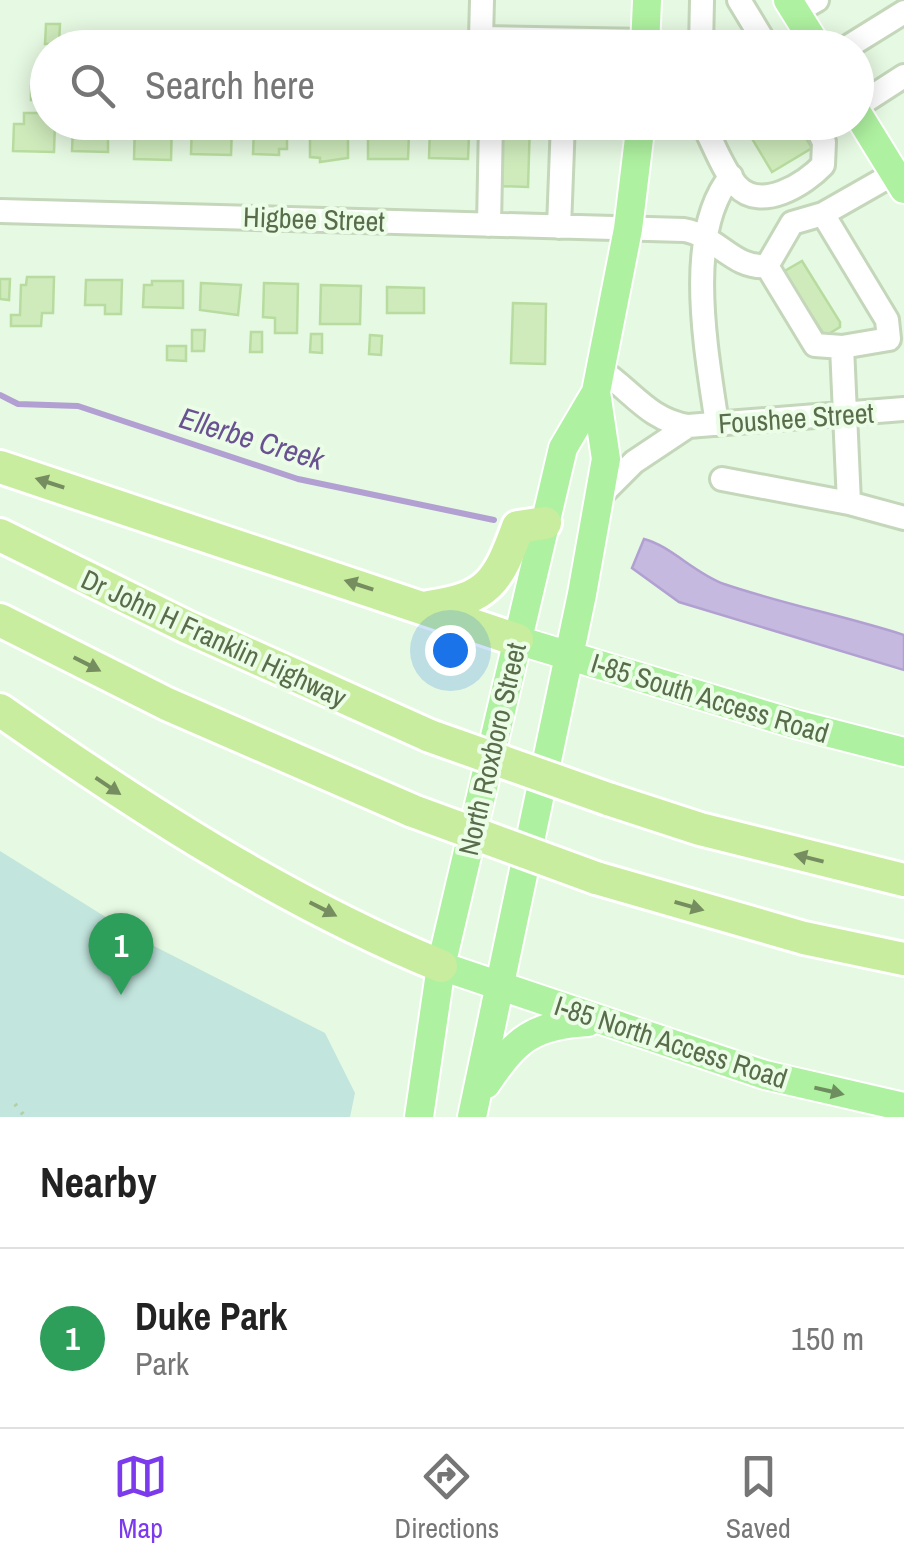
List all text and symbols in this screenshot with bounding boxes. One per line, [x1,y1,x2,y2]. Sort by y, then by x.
search box [30,30,874,140]
icon: search [65,58,120,113]
text: Search here [145,60,315,111]
street label: Higbee Street [243,198,385,240]
street label: Foushee Street [717,394,875,442]
water label: Ellerbe Creek [175,397,331,479]
one-way arrow [35,475,65,490]
street label: Dr John H Franklin Highway [75,560,353,716]
one-way arrow [343,577,374,592]
your location [425,625,476,676]
street label: North Roxboro Street [449,639,535,859]
street label: I-85 South Access Road [587,644,833,752]
one-way arrow [73,655,102,672]
one-way arrow [95,777,122,795]
one-way arrow [793,850,824,865]
one-way arrow [674,899,705,915]
one-way arrow [309,900,338,917]
pin: 1 [88,912,154,995]
street label: I-85 North Access Road [550,986,792,1098]
one-way arrow [814,1084,845,1099]
text: Nearby [40,1154,157,1210]
text: Duke Park [135,1291,287,1342]
text: 1 [65,1317,80,1360]
text: 150 m [791,1317,864,1360]
text: Park [135,1342,189,1385]
tab: Map [113,1449,168,1547]
tab: Directions [395,1449,499,1547]
tab: Saved [726,1449,791,1547]

